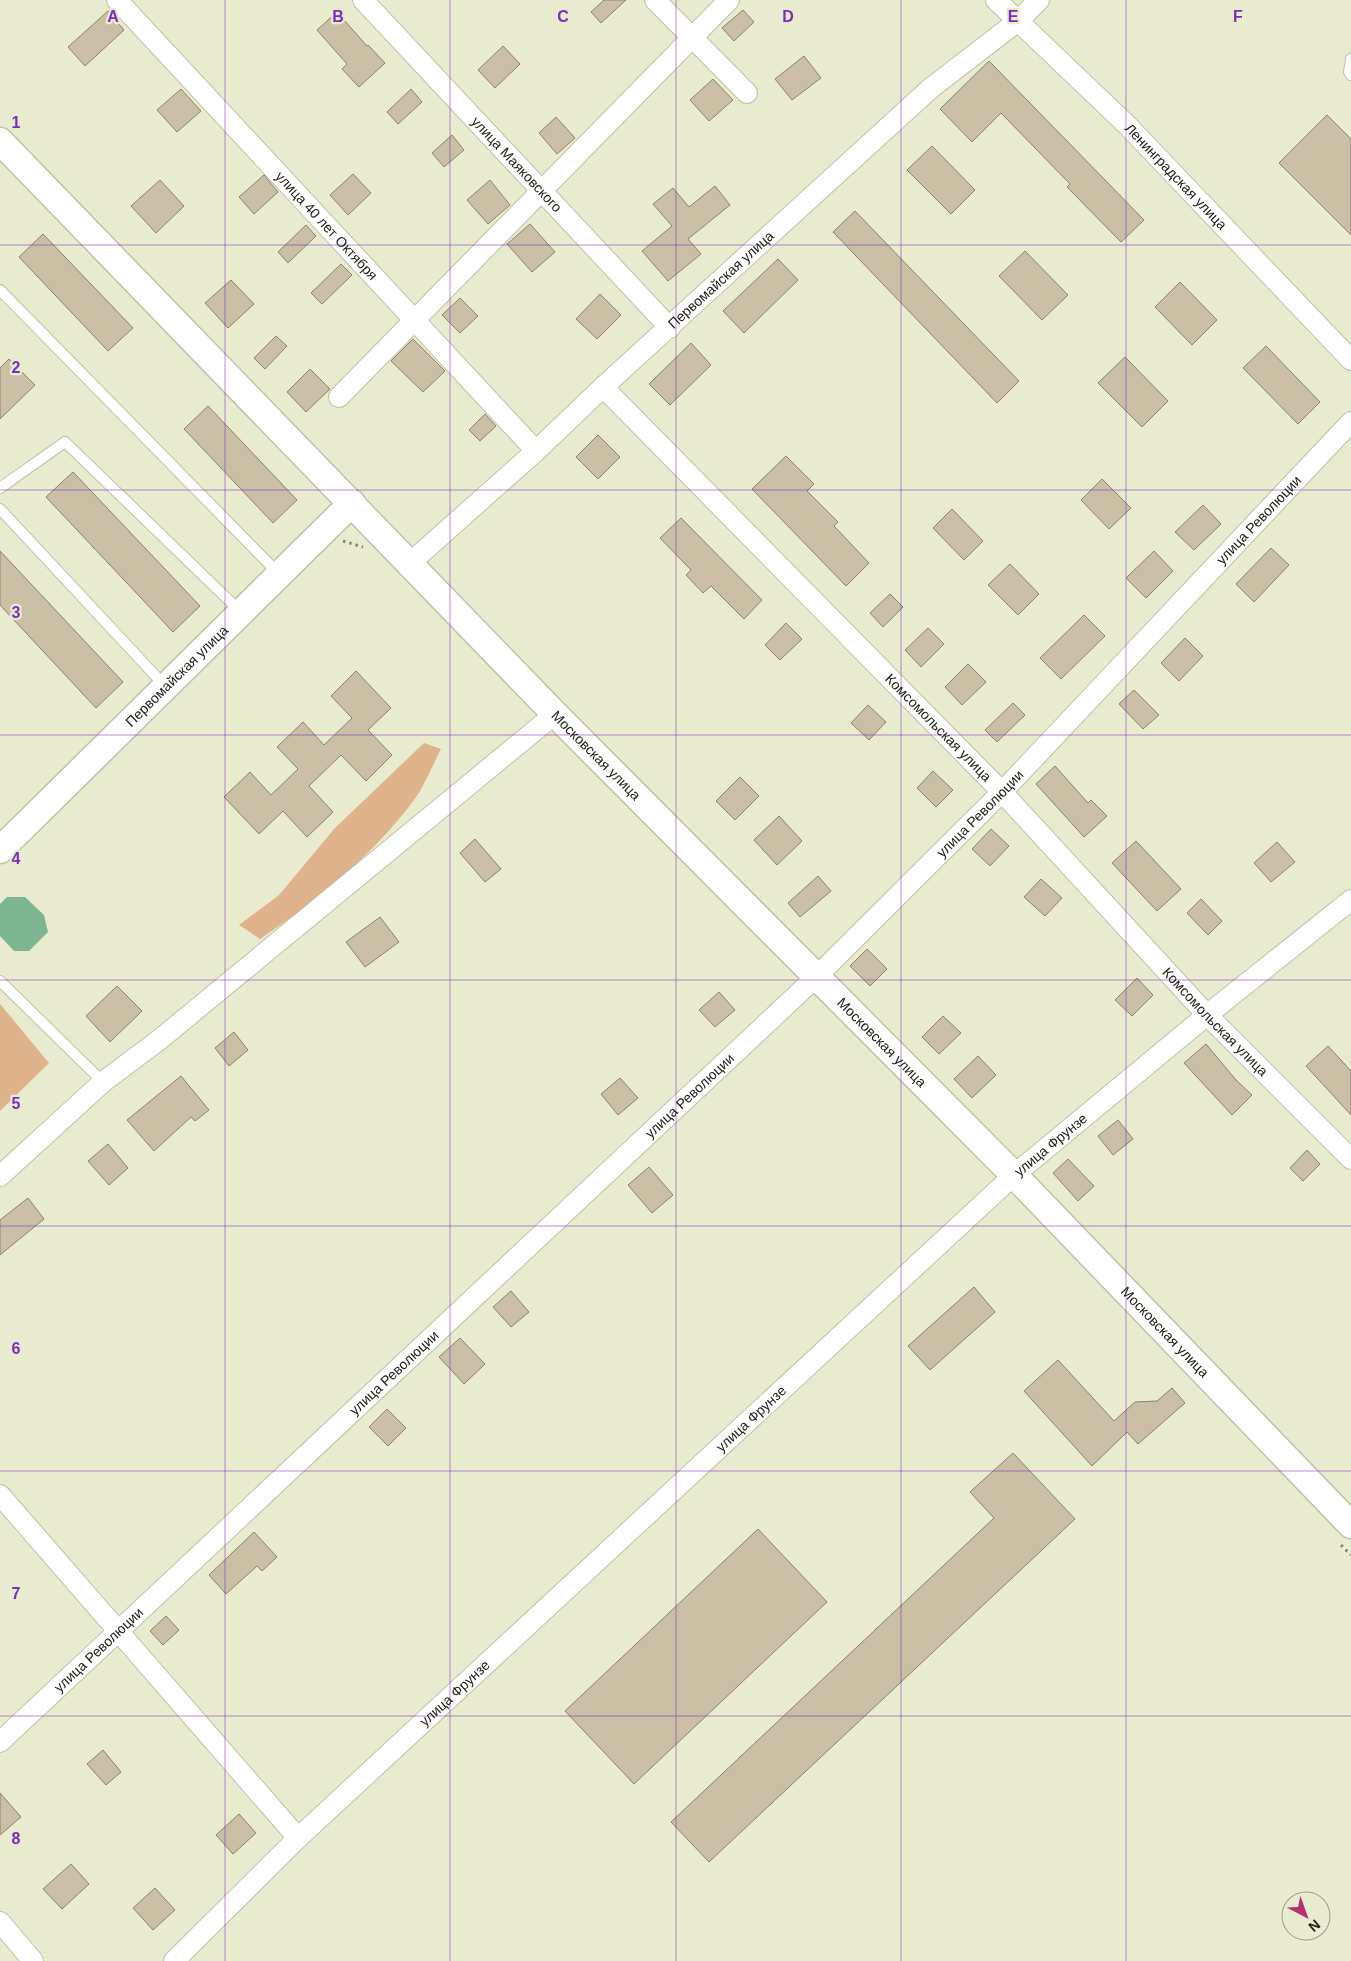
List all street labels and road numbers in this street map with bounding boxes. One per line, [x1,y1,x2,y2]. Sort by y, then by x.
street label: улица Маяковского [468,113,565,215]
street label: Ленинградская улица [1122,120,1230,233]
street label: улица 40 лет Октября [272,168,381,283]
street label: Первомайская улица [665,227,777,332]
street label: улица Революции [1213,472,1304,568]
street label: Первомайская улица [122,622,231,730]
street label: Комсомольская улица [882,670,995,785]
street label: Московская улица [548,707,644,803]
street label: улица Революции [933,767,1026,860]
street label: Комсомольская улица [1159,964,1271,1079]
street label: Московская улица [834,994,930,1090]
street label: улица Революции [642,1050,737,1141]
street label: улица Фрунзе [1011,1110,1090,1179]
street label: Московская улица [1118,1283,1212,1380]
street label: улица Революции [346,1327,442,1418]
street label: улица Фрунзе [713,1382,789,1455]
street label: улица Революции [51,1604,146,1695]
street label: улица Фрунзе [416,1657,493,1729]

